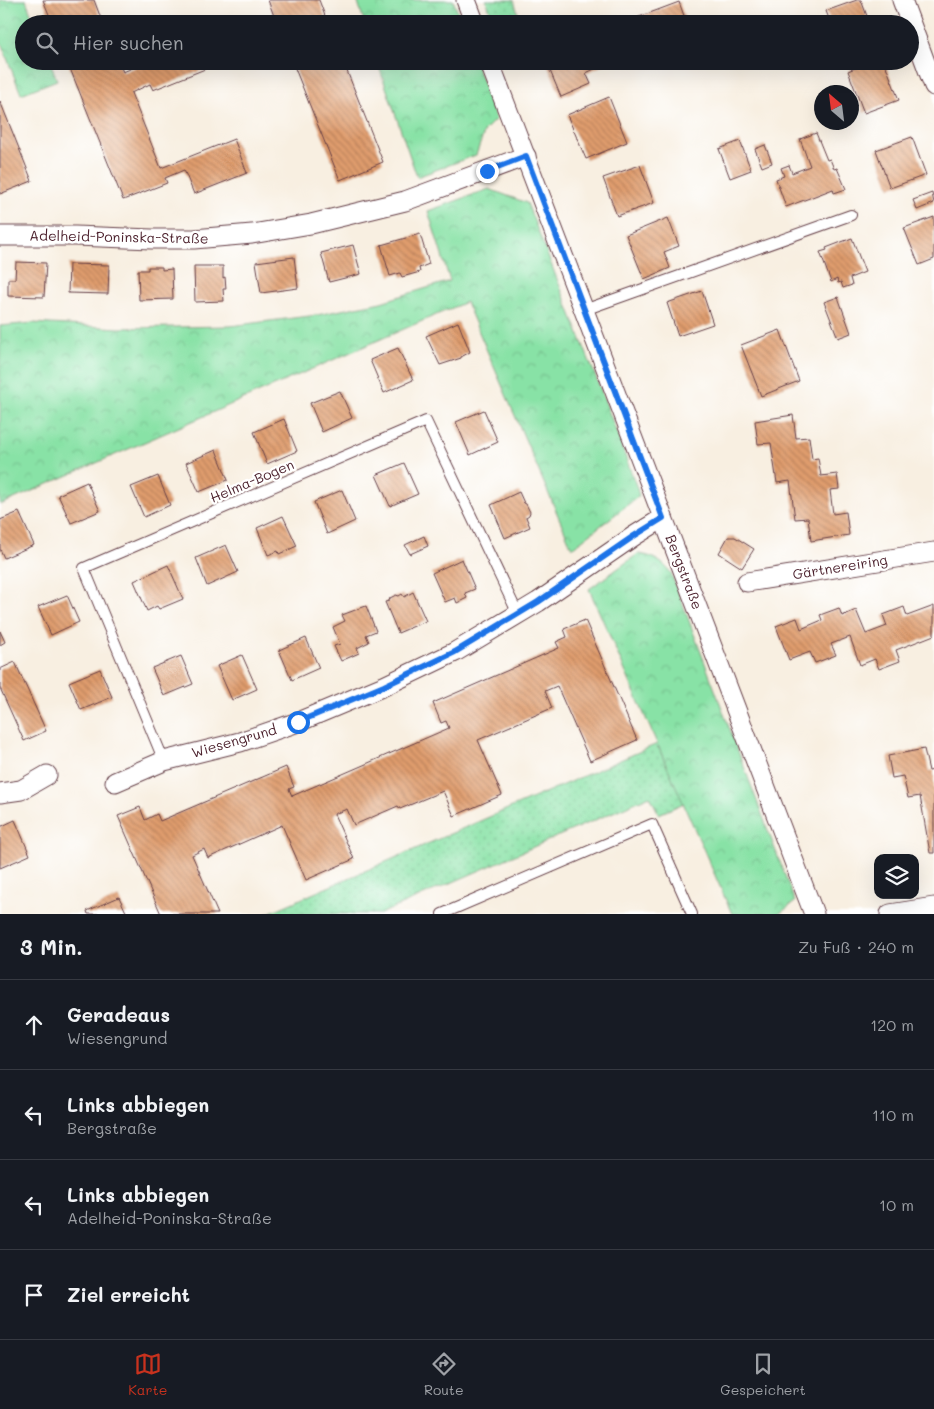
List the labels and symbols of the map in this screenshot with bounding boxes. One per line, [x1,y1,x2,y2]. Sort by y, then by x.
north arrow [814,85,859,130]
route end [476,160,499,183]
street label: Adelheid-Poninska-Straße [29,225,209,248]
street label: Helma-Bogen [207,454,297,507]
street label: Bergstraße [661,532,707,612]
street label: Gärtnereiring [791,550,889,583]
route start [287,711,310,734]
street label: Wiesengrund [189,719,279,762]

